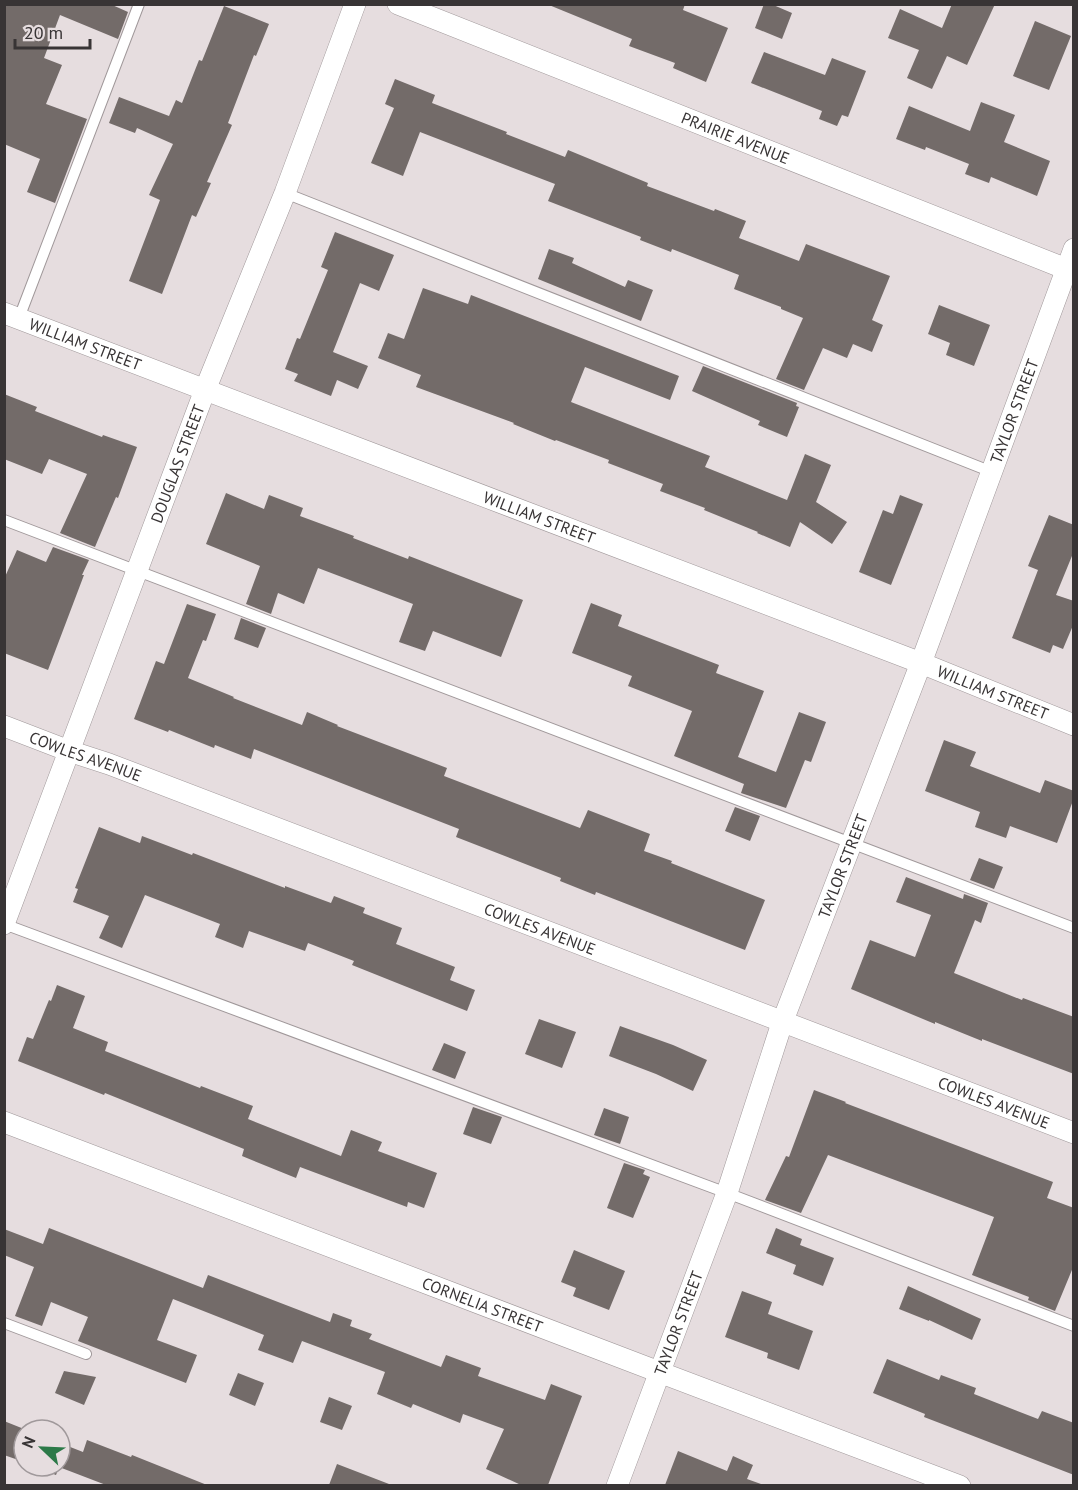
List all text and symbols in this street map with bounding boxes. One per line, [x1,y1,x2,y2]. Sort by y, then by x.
scale bar [15,12,90,50]
text: 20 m [24,21,63,44]
street label: PRAIRIE AVENUE [678,107,792,168]
street label: WILLIAM STREET [26,314,144,375]
street label: TAYLOR STREET [986,356,1043,466]
street label: DOUGLAS STREET [146,401,209,526]
street label: WILLIAM STREET [480,487,598,548]
street label: WILLIAM STREET [934,661,1052,724]
street label: COWLES AVENUE [27,727,145,786]
street label: TAYLOR STREET [814,811,872,921]
street label: COWLES AVENUE [481,898,598,959]
street label: COWLES AVENUE [935,1072,1052,1133]
street label: TAYLOR STREET [649,1268,707,1378]
street label: CORNELIA STREET [419,1273,546,1337]
north arrow [12,1418,72,1478]
text: N [17,1433,39,1451]

